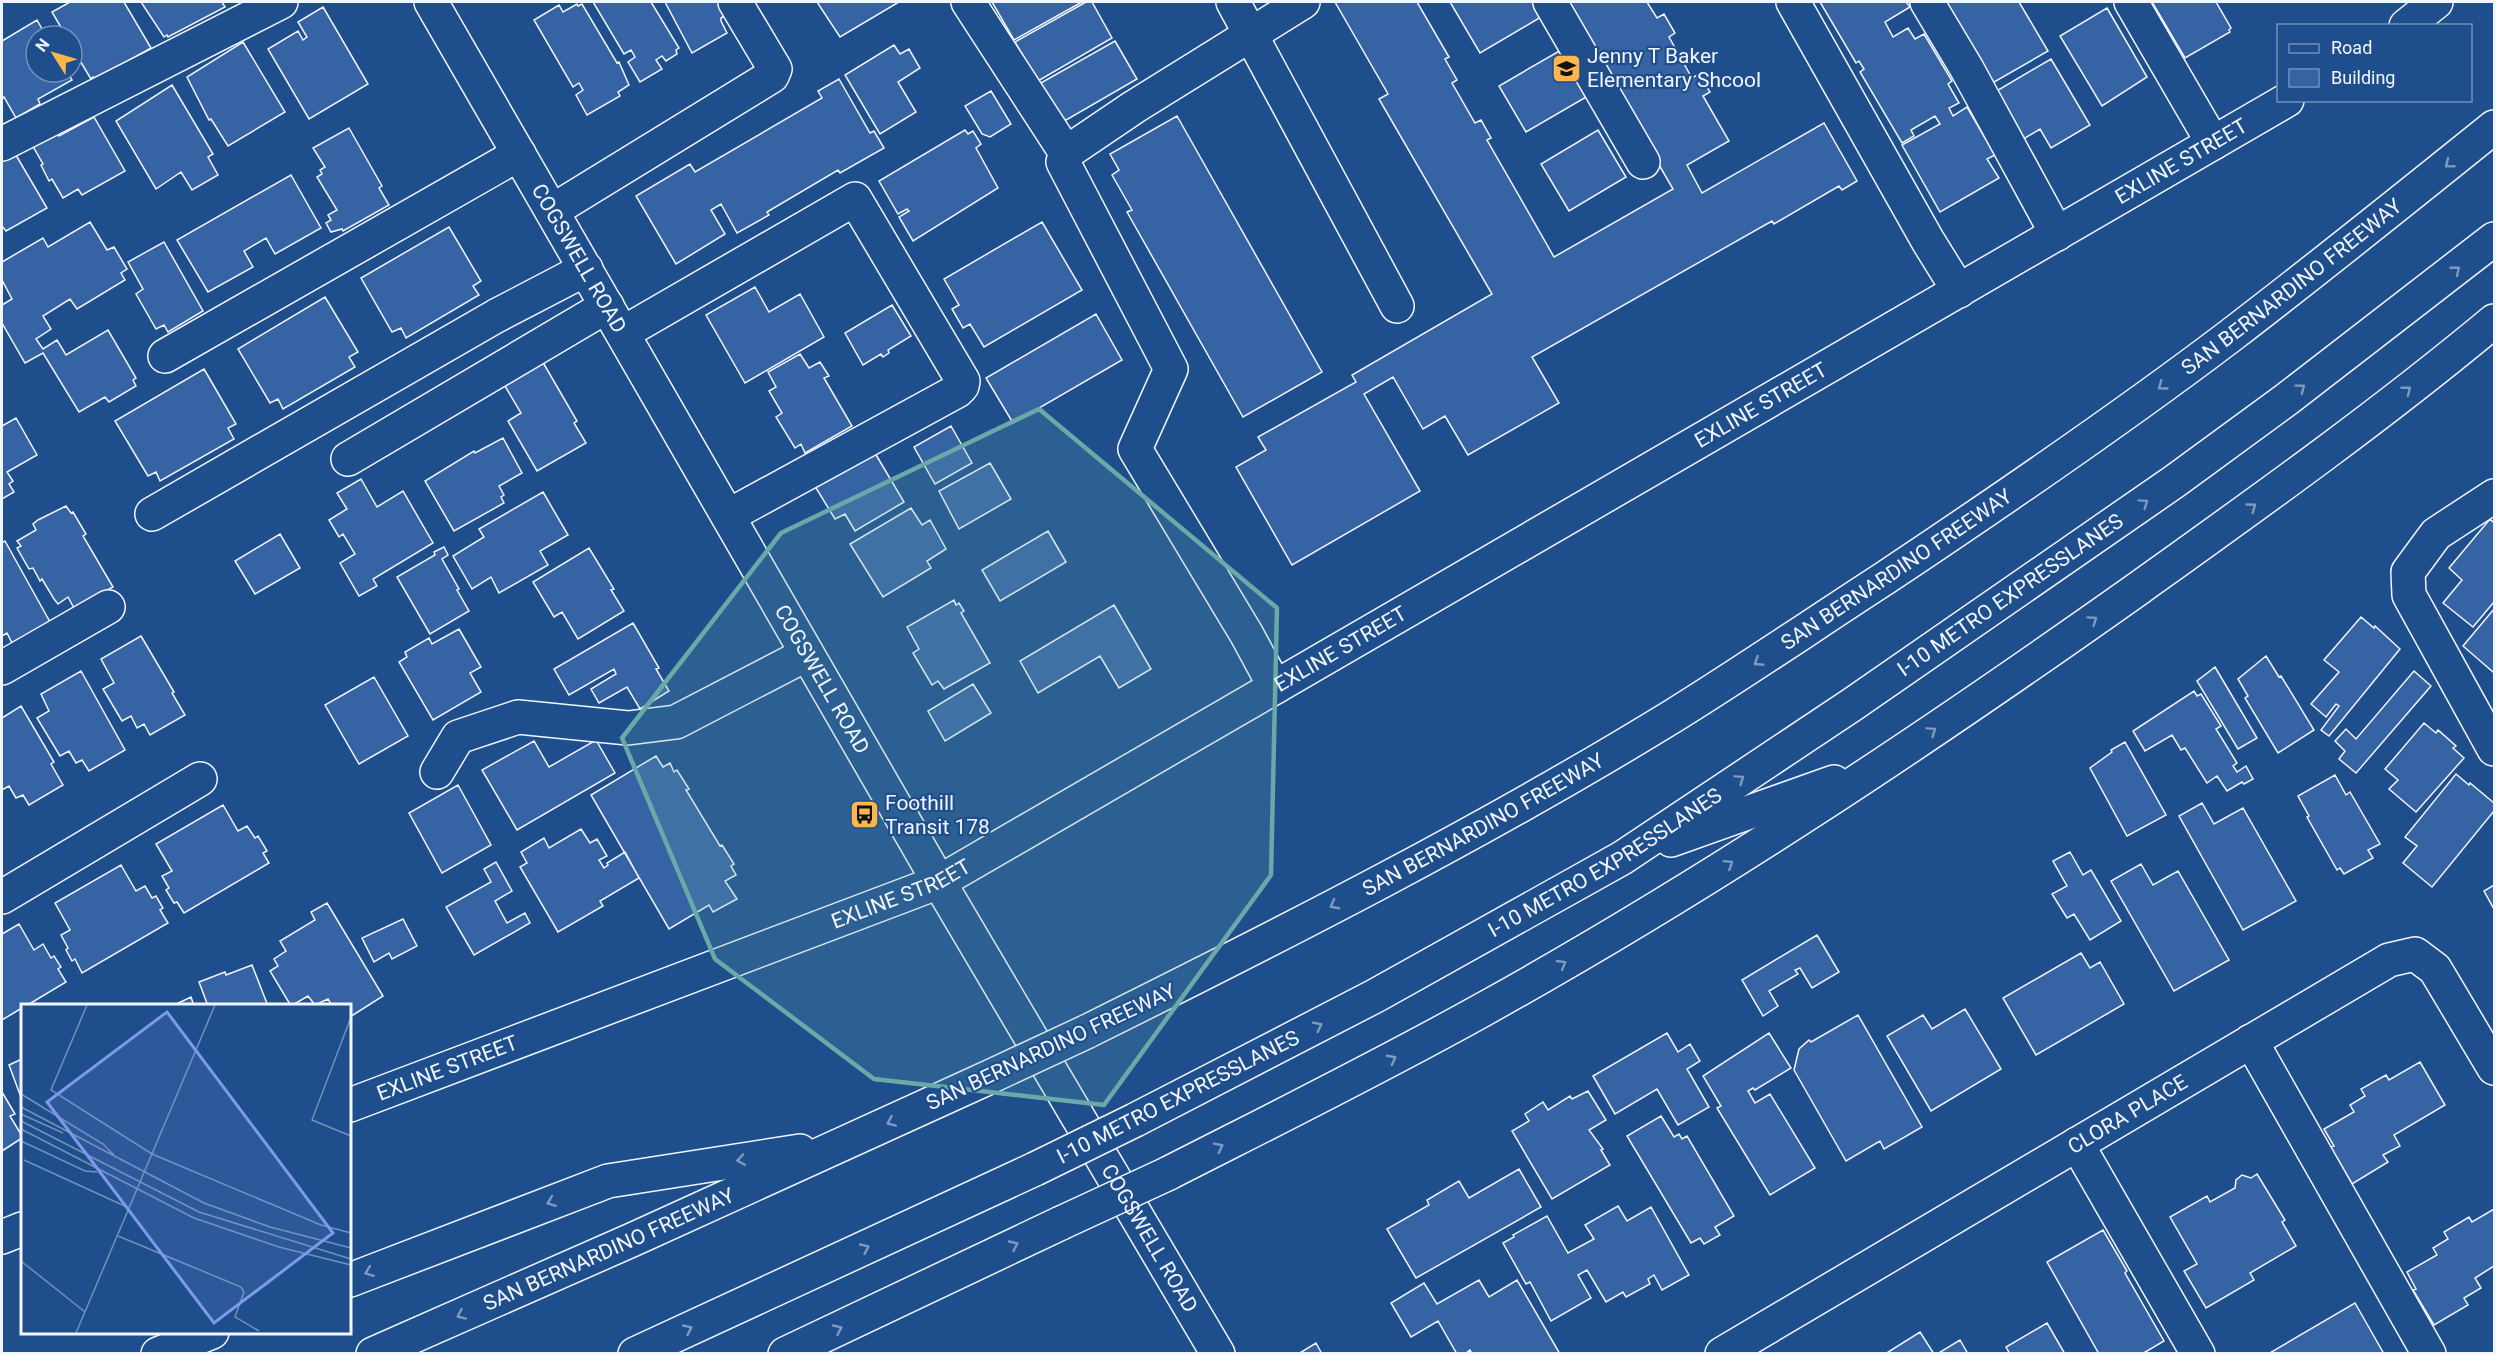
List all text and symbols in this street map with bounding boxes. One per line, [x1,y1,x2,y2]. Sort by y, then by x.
north arrow [24,24,84,84]
legend [2277,24,2472,102]
text: N [31,35,53,56]
text: Road [2331,37,2372,58]
place label: Jenny T Baker Elementary Shcool [1587,44,1761,92]
school or university icon: Jenny T Baker Elementary Shcool [1550,52,1582,84]
text: Building [2331,67,2395,88]
street label: EXLINE STREET [2111,113,2252,209]
one-way arrow [2445,156,2456,167]
street label: COGSWELL ROAD [527,180,631,337]
street label: SAN BERNARDINO FREEWAY [2177,194,2407,380]
one-way arrow [2449,266,2460,277]
street label: EXLINE STREET [1691,357,1832,453]
one-way arrow [2157,378,2168,389]
one-way arrow [2295,384,2306,395]
one-way arrow [2401,386,2412,397]
street label: SAN BERNARDINO FREEWAY [1776,484,2017,655]
one-way arrow [2137,499,2148,510]
one-way arrow [2245,503,2256,514]
street label: I-10 METRO EXPRESSLANES [1893,509,2128,681]
street label: COGSWELL ROAD [770,601,874,758]
street label: EXLINE STREET [1270,601,1411,697]
one-way arrow [2086,616,2097,627]
one-way arrow [1754,654,1764,666]
one-way arrow [1925,727,1936,738]
street label: SAN BERNARDINO FREEWAY [1358,748,1608,901]
one-way arrow [1733,775,1744,786]
street label: I-10 METRO EXPRESSLANES [1484,783,1726,942]
place label: Foothill Transit 178 [885,791,990,839]
bus stop icon: Foothill Transit 178 [848,799,880,831]
street label: EXLINE STREET [828,854,975,934]
one-way arrow [1723,860,1734,871]
one-way arrow [1330,898,1341,909]
one-way arrow [1556,960,1566,971]
street label: SAN BERNARDINO FREEWAY [923,978,1180,1115]
inset map [21,1004,351,1334]
one-way arrow [1311,1022,1322,1033]
street label: I-10 METRO EXPRESSLANES [1053,1025,1303,1169]
street label: EXLINE STREET [373,1030,522,1106]
one-way arrow [1385,1055,1396,1066]
street label: CLORA PLACE [2063,1070,2192,1159]
one-way arrow [887,1115,898,1127]
one-way arrow [1213,1143,1224,1155]
one-way arrow [736,1154,745,1166]
street label: COGSWELL ROAD [1097,1160,1203,1317]
street label: SAN BERNARDINO FREEWAY [480,1183,738,1316]
one-way arrow [547,1195,557,1208]
one-way arrow [1008,1241,1019,1253]
one-way arrow [858,1243,869,1255]
one-way arrow [364,1265,375,1277]
one-way arrow [456,1308,467,1320]
one-way arrow [832,1324,843,1336]
one-way arrow [681,1325,692,1337]

